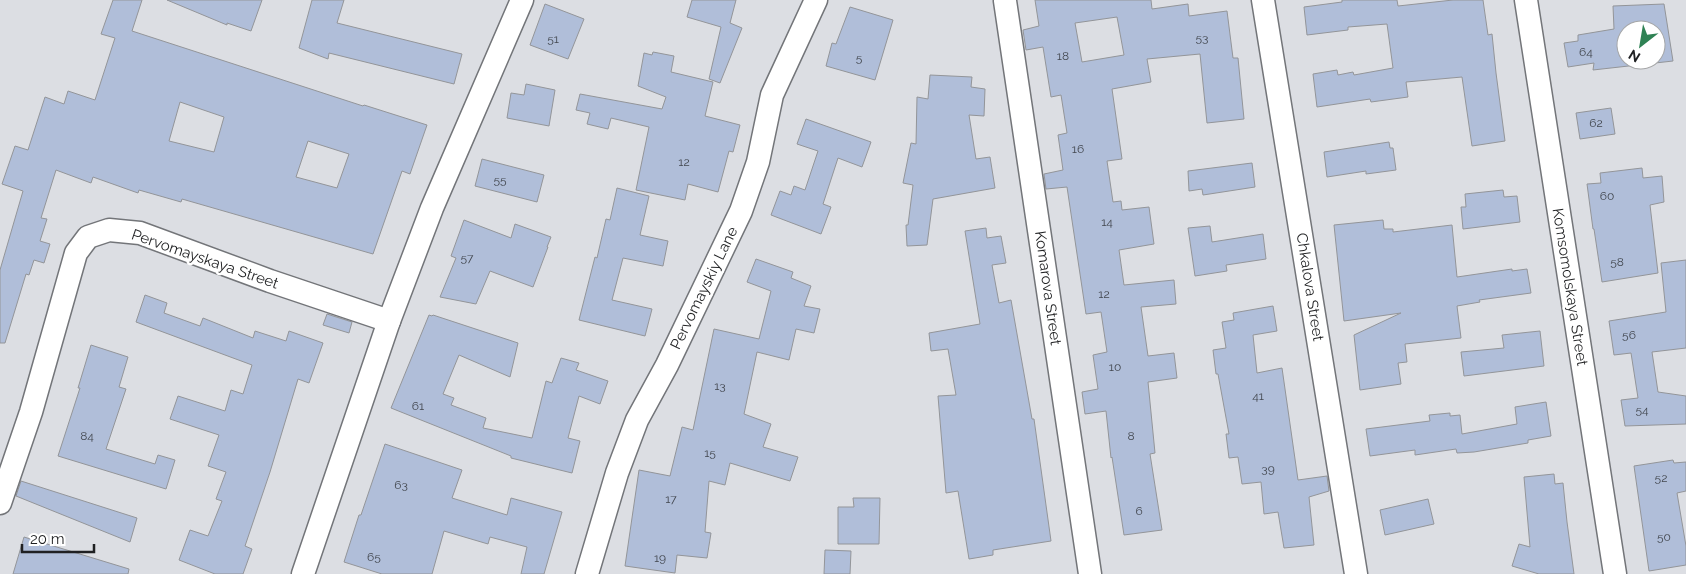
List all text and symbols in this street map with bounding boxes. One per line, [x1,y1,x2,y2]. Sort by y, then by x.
north arrow [1616,20,1666,70]
house number: 53 [1196,31,1208,45]
house number: 51 [547,32,559,46]
house number: 64 [1579,45,1593,59]
text: N [1626,47,1643,66]
house number: 18 [1057,49,1069,63]
house number: 5 [856,51,863,65]
house number: 62 [1589,116,1603,130]
house number: 16 [1072,142,1084,156]
house number: 12 [678,155,690,169]
house number: 55 [493,173,507,187]
house number: 60 [1600,189,1614,203]
street label: Komsomolskaya Street [1549,207,1591,367]
house number: 14 [1101,215,1113,229]
street label: Pervomayskiy Lane [667,224,742,352]
street label: Pervomayskaya Street [129,225,281,293]
street label: Komarova Street [1031,230,1065,346]
street label: Chkalova Street [1293,232,1327,342]
house number: 57 [461,251,474,265]
house number: 58 [1610,255,1624,269]
house number: 12 [1098,287,1110,301]
house number: 56 [1622,328,1636,342]
house number: 10 [1109,360,1121,374]
house number: 13 [714,379,726,393]
house number: 41 [1252,389,1264,403]
house number: 61 [412,399,424,413]
house number: 54 [1635,403,1649,417]
house number: 84 [80,429,94,443]
house number: 8 [1127,429,1135,443]
house number: 15 [704,446,716,460]
house number: 39 [1261,462,1275,476]
house number: 52 [1655,471,1667,485]
house number: 63 [394,478,408,492]
house number: 17 [665,492,677,506]
house number: 6 [1135,504,1143,518]
scale bar [22,522,95,554]
text: 20 m [30,530,65,548]
house number: 50 [1657,530,1671,544]
house number: 65 [367,550,381,564]
house number: 19 [654,551,666,565]

